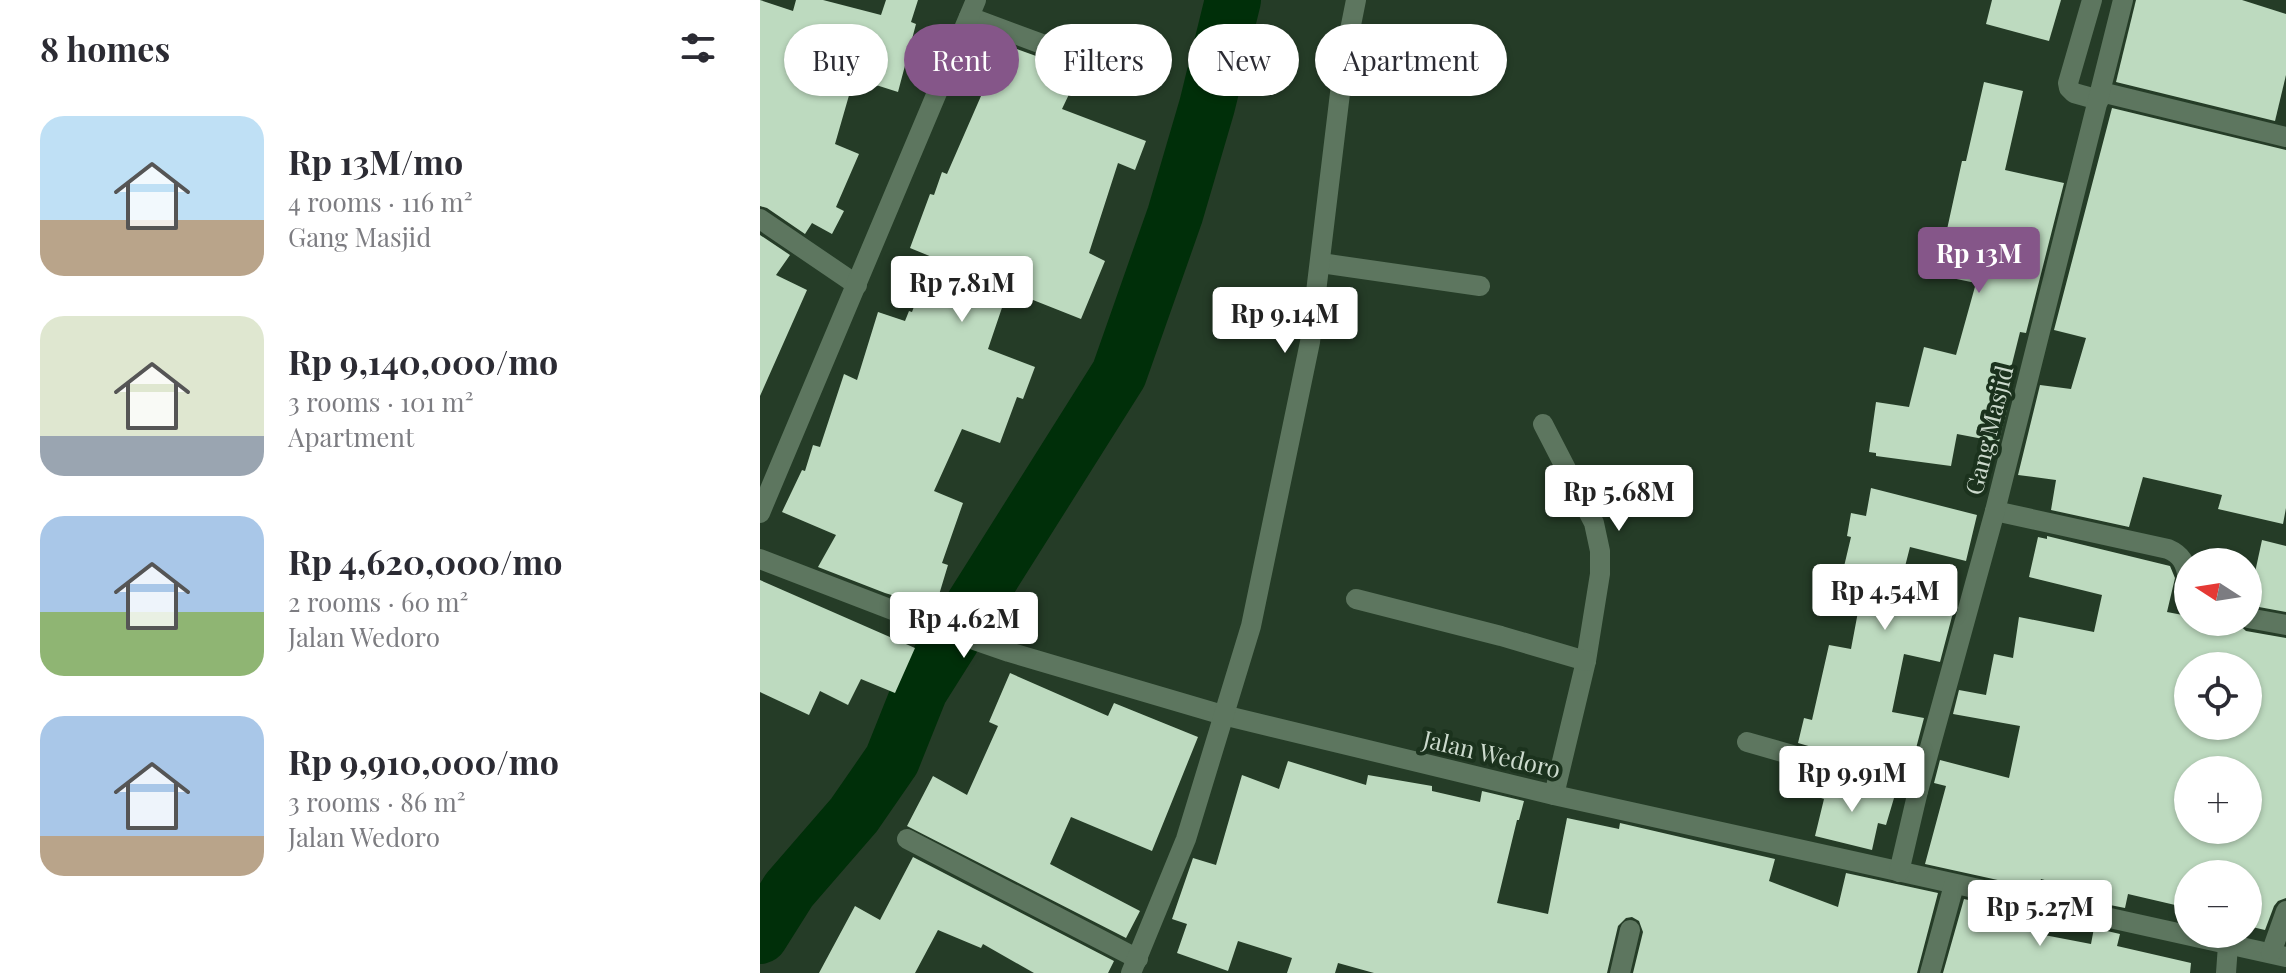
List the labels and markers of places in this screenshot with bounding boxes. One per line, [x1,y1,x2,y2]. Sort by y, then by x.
pin: Rp 13M [1914,227,2044,295]
pin: Rp 7.81M [879,256,1045,324]
pin: Rp 9.14M [1202,287,1368,355]
pin: Rp 5.68M [1536,465,1702,533]
pin: Rp 4.54M [1802,564,1968,632]
pin: Rp 4.62M [881,592,1047,660]
pin: Rp 9.91M [1769,746,1935,814]
pin: Rp 5.27M [1957,880,2123,948]

